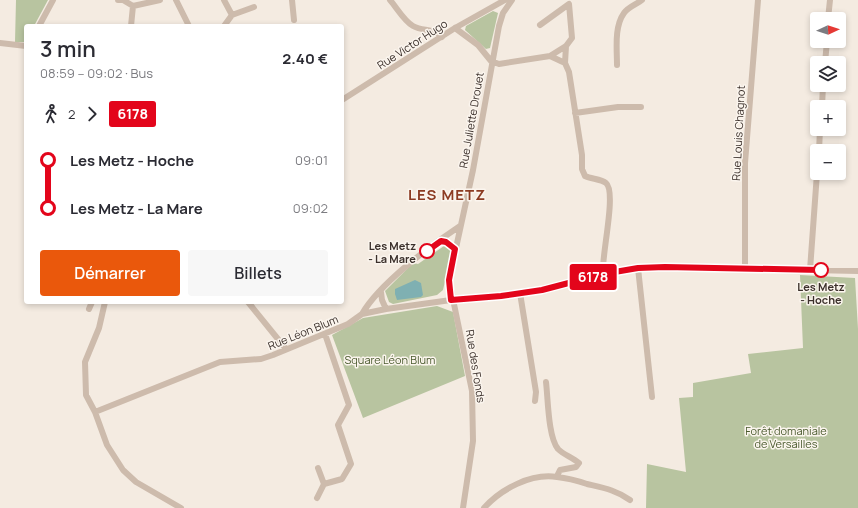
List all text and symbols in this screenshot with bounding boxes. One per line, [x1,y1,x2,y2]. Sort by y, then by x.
north arrow [810,12,846,48]
map controls [810,12,846,180]
street label: Rue Victor Hugo [374,15,451,72]
text: 3 min [40,34,96,64]
text: 2.40 € [282,48,328,69]
button: layers [810,56,846,92]
text: 08:59 – 09:02 · Bus [40,64,153,82]
street label: Rue Juliette Drouet [455,71,487,169]
street label: Rue Louis Chagnot [728,85,748,181]
button: + [810,100,846,136]
icon: walk [40,103,62,125]
icon: forward [81,103,103,125]
text: 6178 [117,104,148,123]
text: 2 [68,105,75,123]
button: − [810,144,846,180]
text: Les Metz - Hoche [70,150,194,171]
text: 09:01 [295,151,328,169]
district label: LES METZ [408,184,486,205]
text: Les Metz - La Mare [70,198,203,219]
text: 09:02 [293,199,328,217]
place label: Les Metz - La Mare [368,238,416,266]
marker: Les Metz - La Mare [419,243,435,259]
button: Démarrer [40,250,180,296]
button: Billets [188,250,328,296]
marker: Les Metz - Hoche [813,262,829,278]
line badge: 6178 [565,264,621,290]
text: 6178 [578,267,608,286]
place label: Les Metz - Hoche [797,279,845,307]
street label: Rue Léon Blum [266,311,340,353]
street label: Rue des Fonds [463,328,489,404]
park label: Square Léon Blum [345,352,435,367]
park label: Forêt domaniale de Versailles [745,423,827,451]

